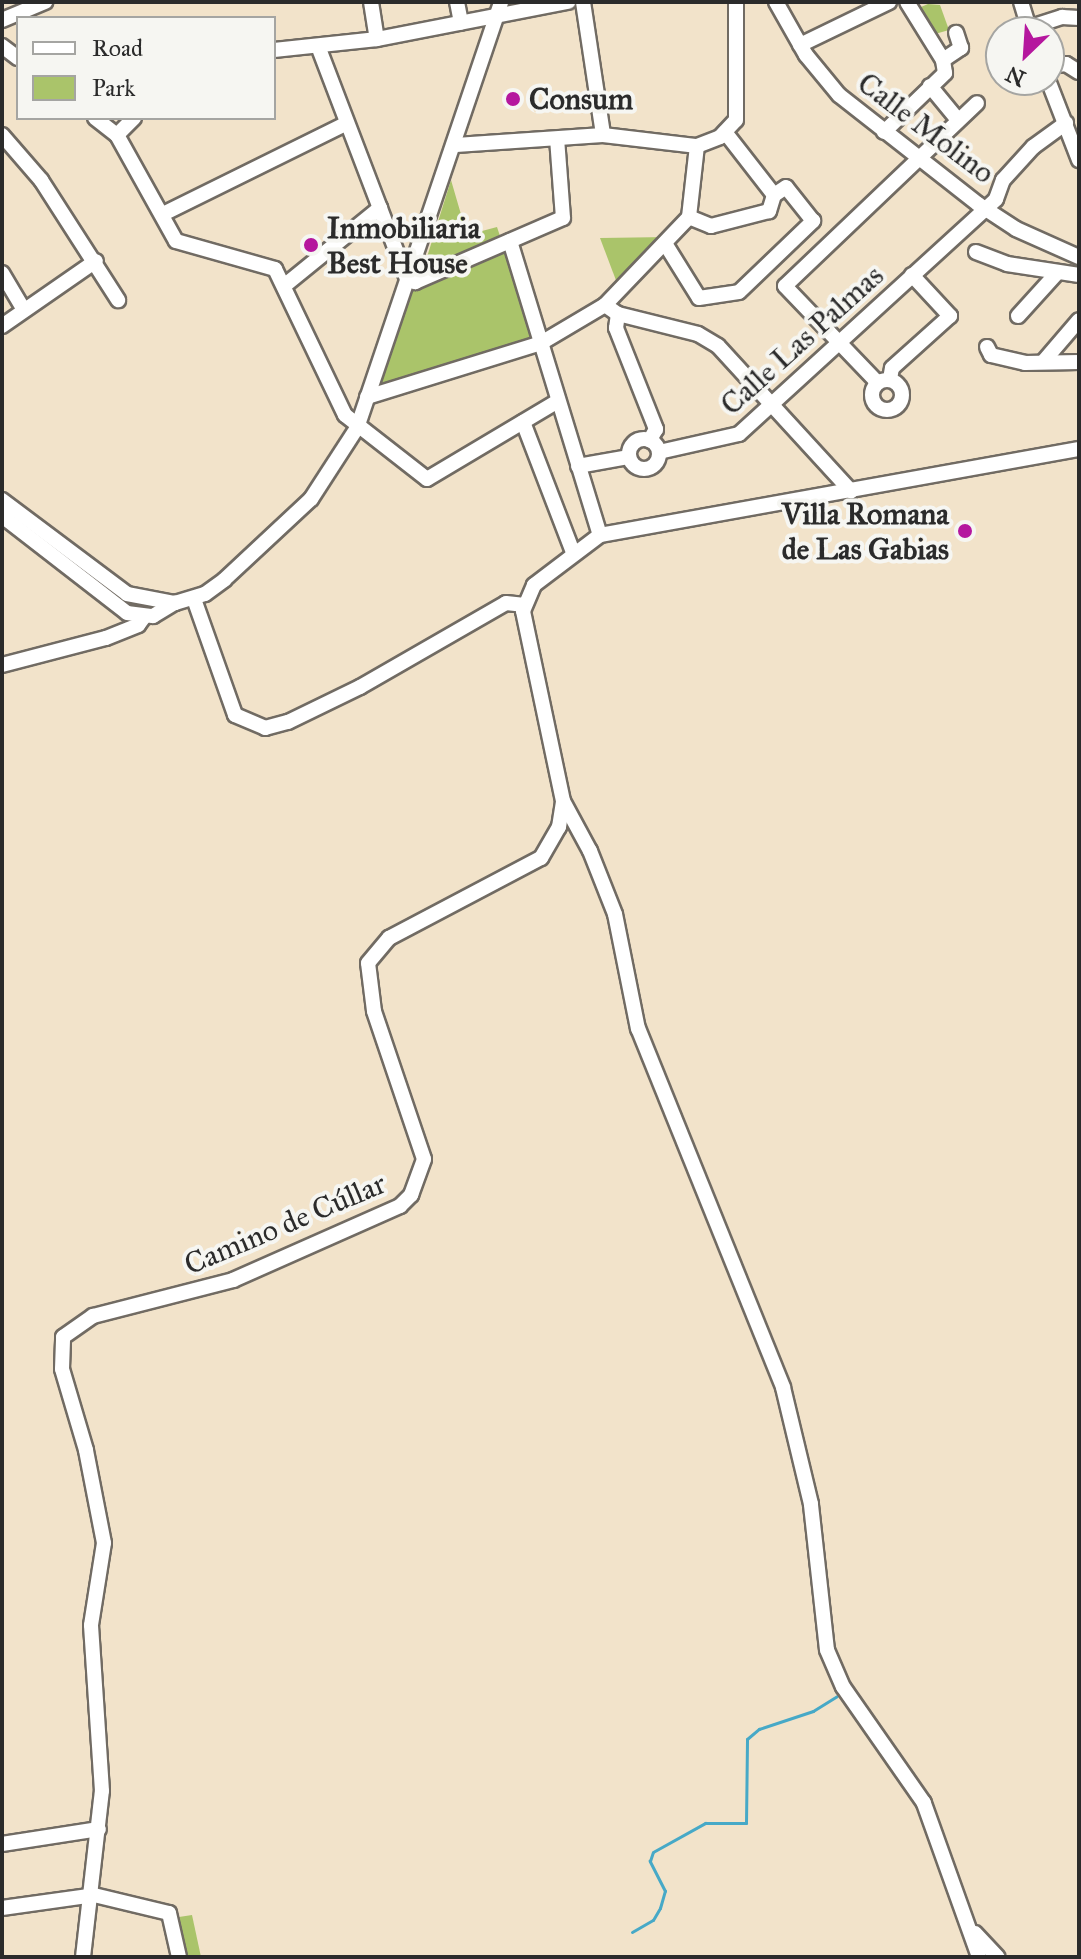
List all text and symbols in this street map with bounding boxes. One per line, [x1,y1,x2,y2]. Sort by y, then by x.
legend [16,16,276,120]
north arrow [985,16,1065,96]
text: Road [92,33,143,63]
text: N [1001,60,1030,93]
street label: Calle Molino [851,65,1001,191]
text: Park [92,73,135,103]
place label: Consum [529,81,633,117]
marker: Consum [504,90,522,108]
place label: Inmobiliaria Best House [327,210,480,280]
marker: Inmobiliaria Best House [302,236,320,254]
street label: Calle Las Palmas [713,257,891,423]
place label: Villa Romana de Las Gabias [782,496,949,566]
marker: Villa Romana de Las Gabias [956,522,974,540]
street label: Camino de Cúllar [179,1165,391,1283]

